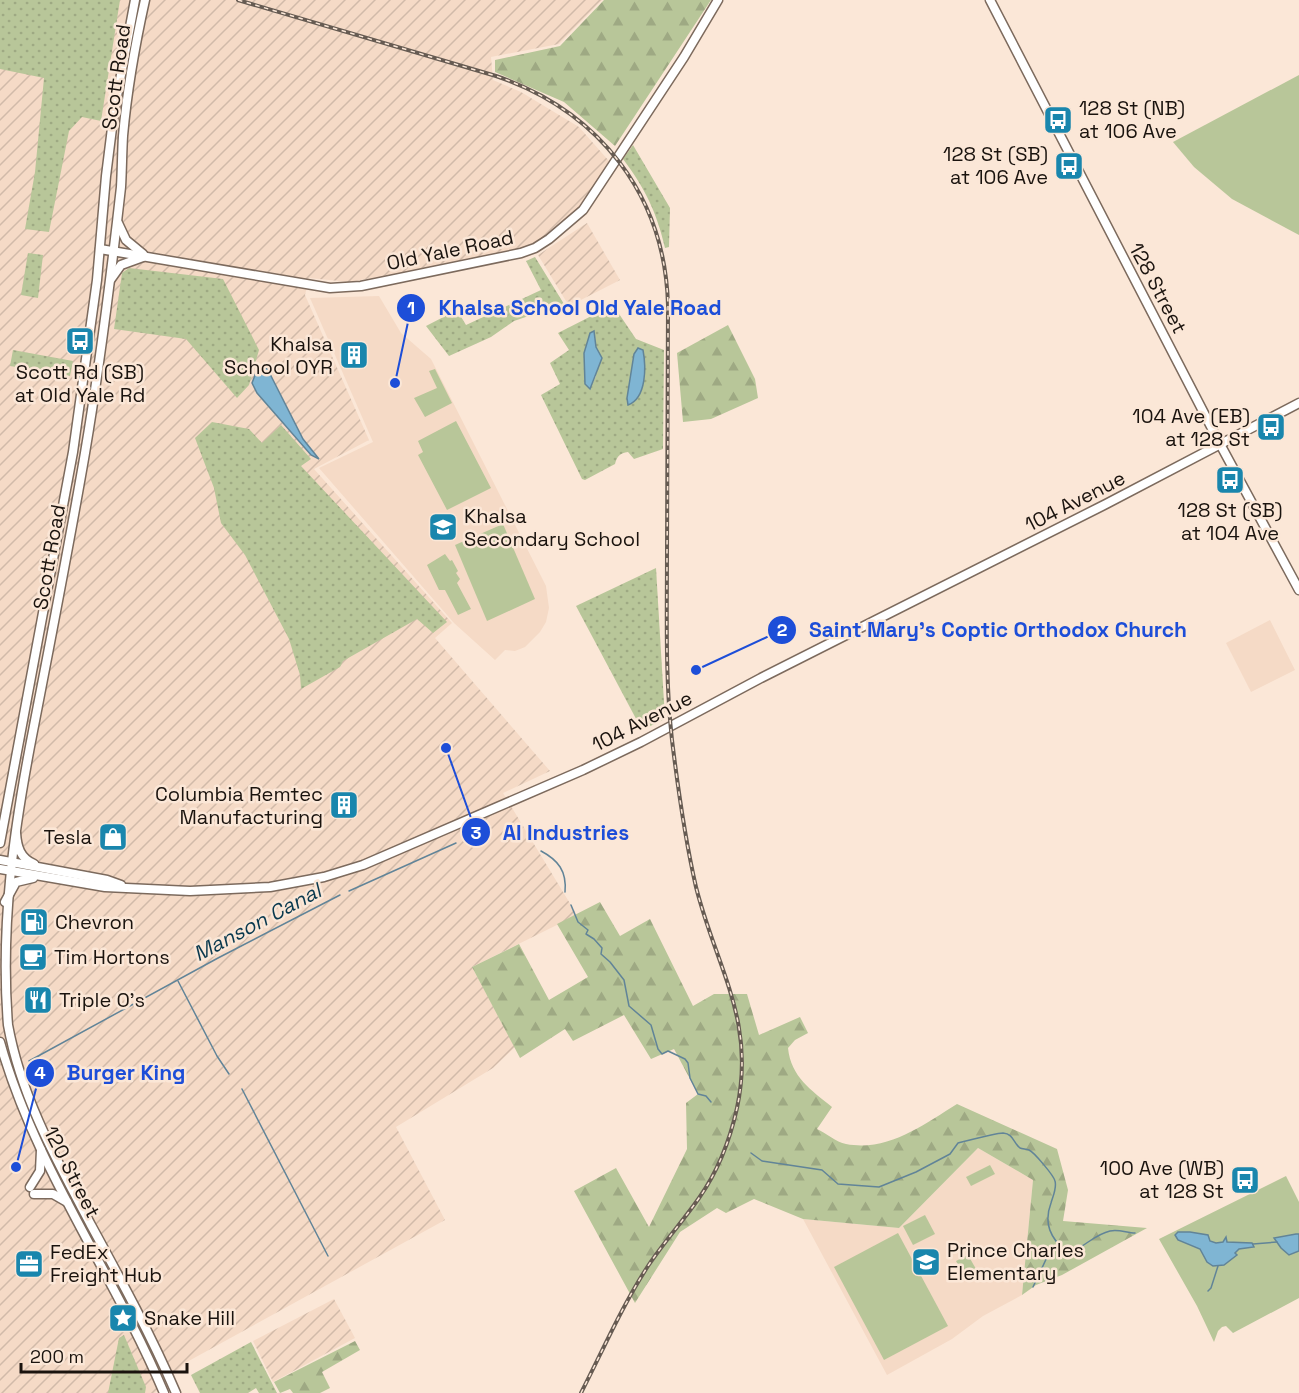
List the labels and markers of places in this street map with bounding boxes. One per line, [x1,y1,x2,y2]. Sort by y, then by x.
place label: 128 St (NB) at 106 Ave [1079,95,1185,144]
bus stop icon: 128 St (NB) at 106 Ave [1042,104,1074,136]
place label: 128 St (SB) at 106 Ave [943,141,1048,190]
bus stop icon: 128 St (SB) at 106 Ave [1053,150,1085,182]
callout: Khalsa School Old Yale Road [396,288,734,327]
bus stop icon: Scott Rd (SB) at Old Yale Rd [64,325,96,357]
place label: Khalsa School OYR [224,331,333,380]
building icon: Khalsa School OYR [338,339,370,371]
place label: Scott Rd (SB) at Old Yale Rd [15,359,145,408]
place label: 104 Ave (EB) at 128 St [1132,403,1250,452]
bus stop icon: 104 Ave (EB) at 128 St [1255,411,1287,443]
bus stop icon: 128 St (SB) at 104 Ave [1214,464,1246,496]
place label: 128 St (SB) at 104 Ave [1178,497,1282,546]
place label: Khalsa Secondary School [464,503,640,552]
school or university icon: Khalsa Secondary School [427,511,459,543]
callout: Saint Mary's Coptic Orthodox Church [767,610,1199,649]
place label: Columbia Remtec Manufacturing [155,781,323,830]
building icon: Columbia Remtec Manufacturing [328,789,360,821]
callout: AI Industries [461,813,641,852]
shop icon: Tesla [97,821,129,853]
place label: Tesla [43,824,92,850]
fuel station icon: Chevron [18,906,50,938]
place label: Chevron [55,909,134,935]
cafe icon: Tim Hortons [17,941,49,973]
place label: Tim Hortons [54,944,170,970]
restaurant icon: Triple O's [22,984,54,1016]
place label: Triple O's [59,987,145,1013]
callout: Burger King [25,1053,198,1092]
place label: 100 Ave (WB) at 128 St [1100,1155,1224,1204]
bus stop icon: 100 Ave (WB) at 128 St [1229,1164,1261,1196]
place label: Prince Charles Elementary [947,1237,1084,1286]
place label: FedEx Freight Hub [50,1239,162,1288]
school or university icon: Prince Charles Elementary [910,1246,942,1278]
office icon: FedEx Freight Hub [13,1248,45,1280]
place icon: Snake Hill [107,1302,139,1334]
place label: Snake Hill [144,1305,235,1331]

